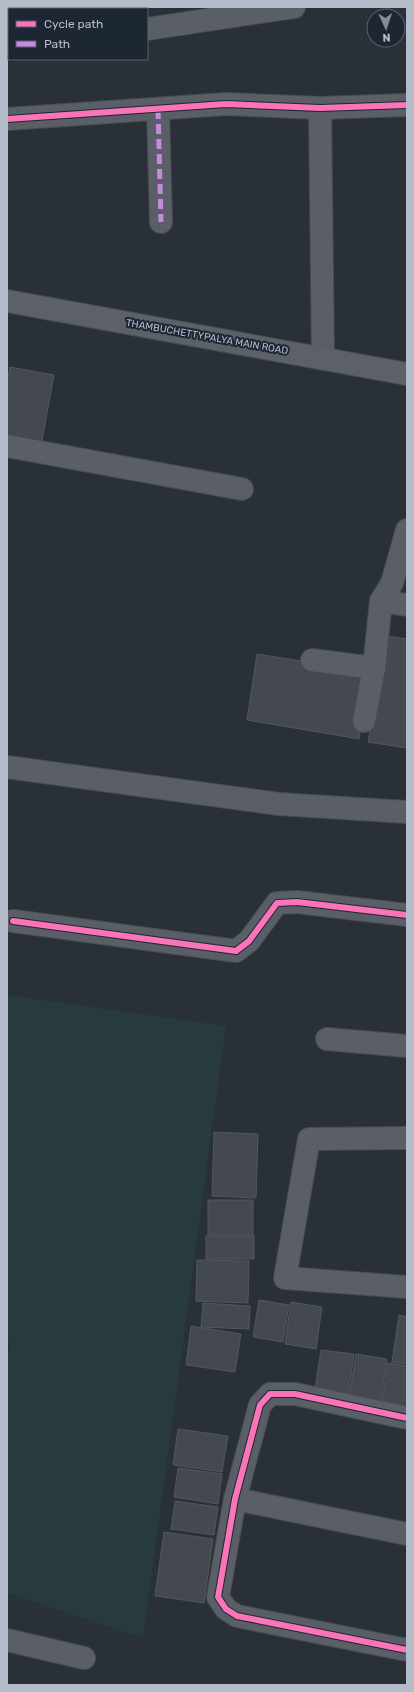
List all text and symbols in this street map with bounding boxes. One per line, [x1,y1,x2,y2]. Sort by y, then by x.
legend [8,8,148,60]
north arrow [366,8,406,48]
text: Cycle path [44,17,103,31]
text: N [382,31,391,44]
text: Path [44,37,70,51]
street label: THAMBUCHETTYPALYA MAIN ROAD [125,317,289,357]

